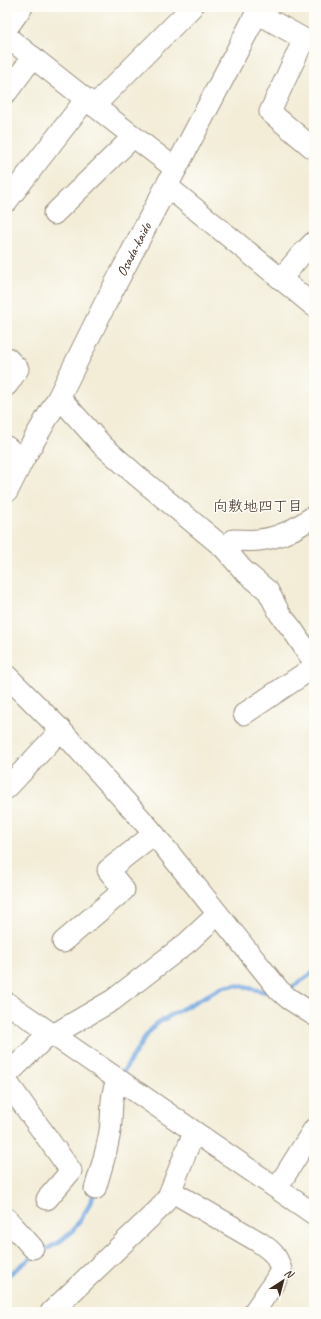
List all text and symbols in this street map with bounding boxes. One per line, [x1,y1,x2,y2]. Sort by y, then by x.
street label: Osada-kaido [113,219,156,279]
district label: 向敷地四丁目 [213,497,303,516]
north arrow [263,1261,303,1301]
text: N [282,1265,298,1282]

